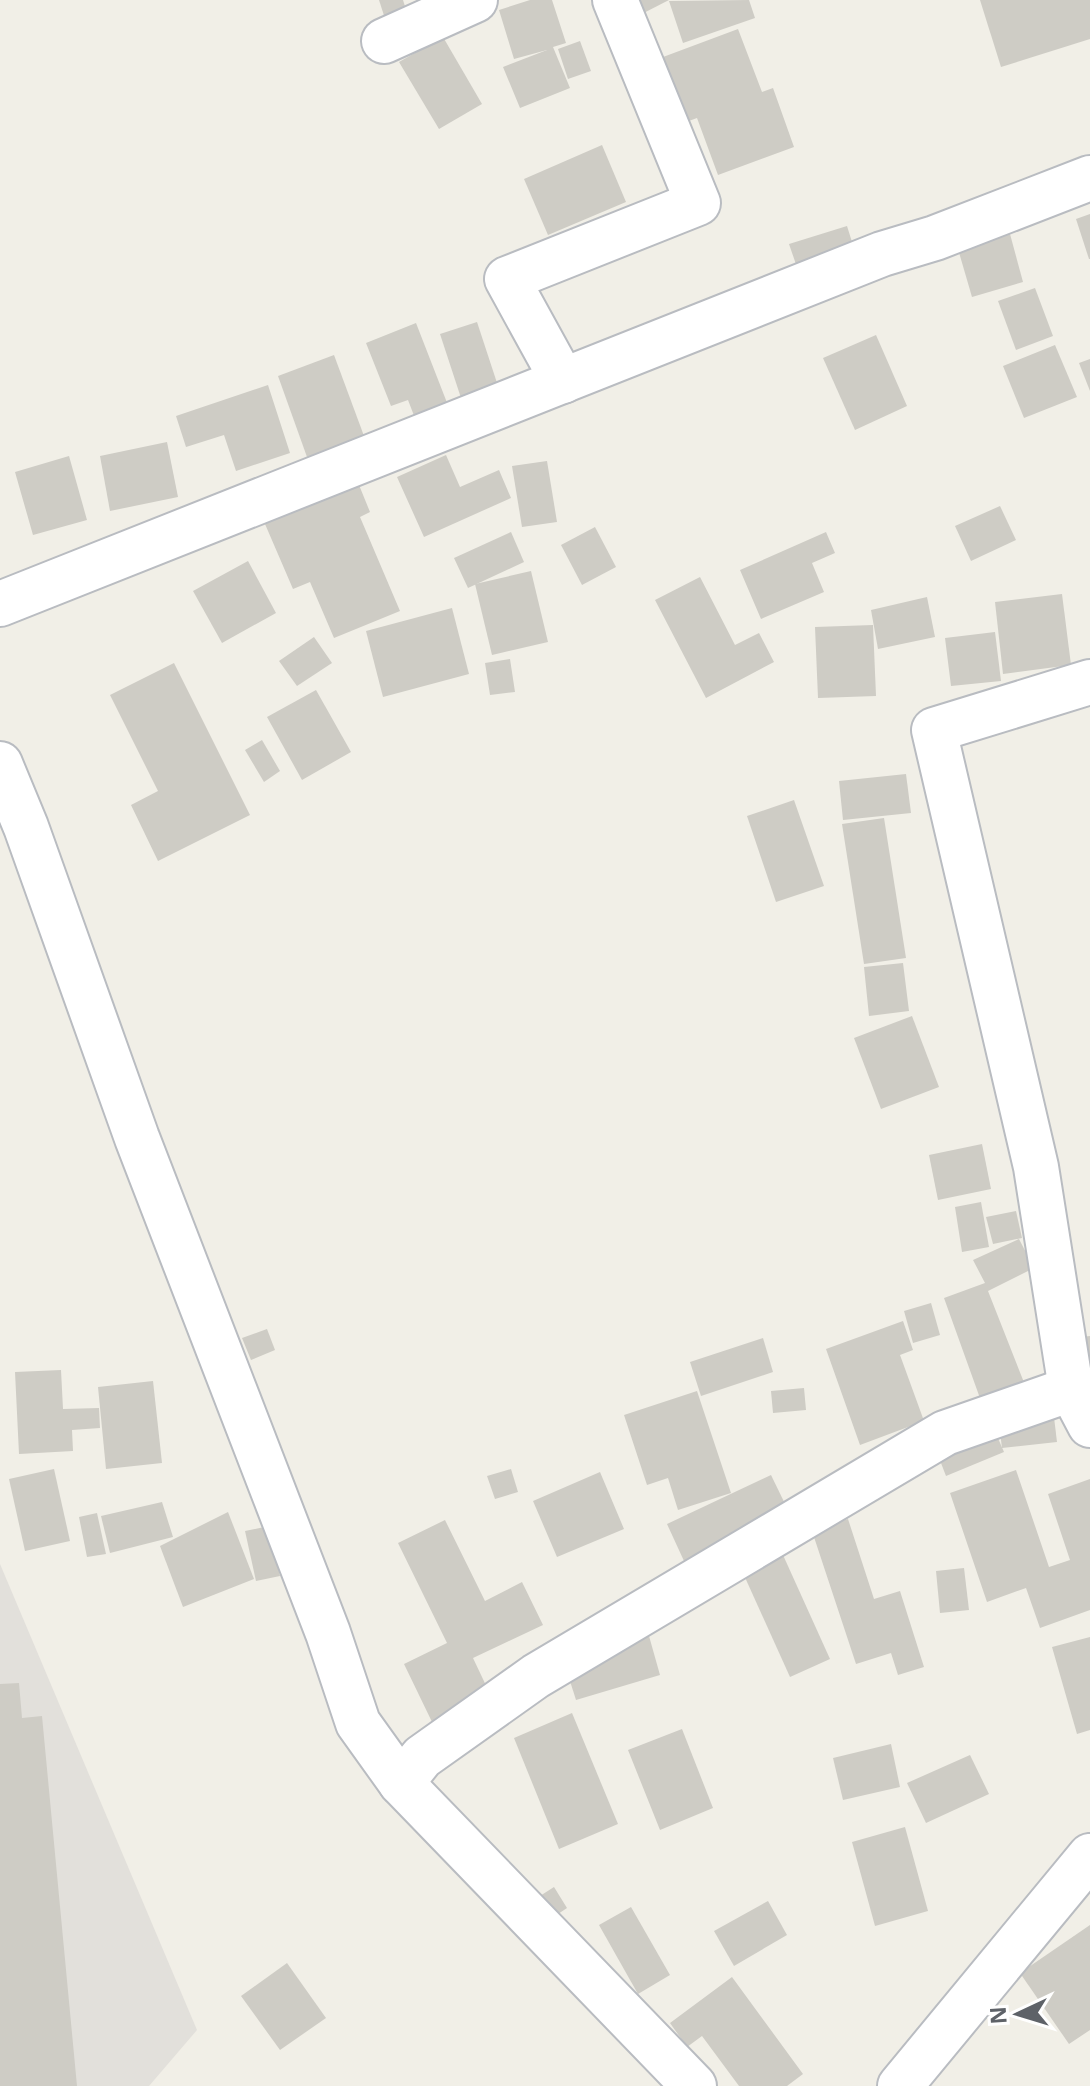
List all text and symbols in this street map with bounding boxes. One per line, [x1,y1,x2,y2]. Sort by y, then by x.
north arrow [978,1974,1058,2054]
text: N [981,2005,1013,2025]

